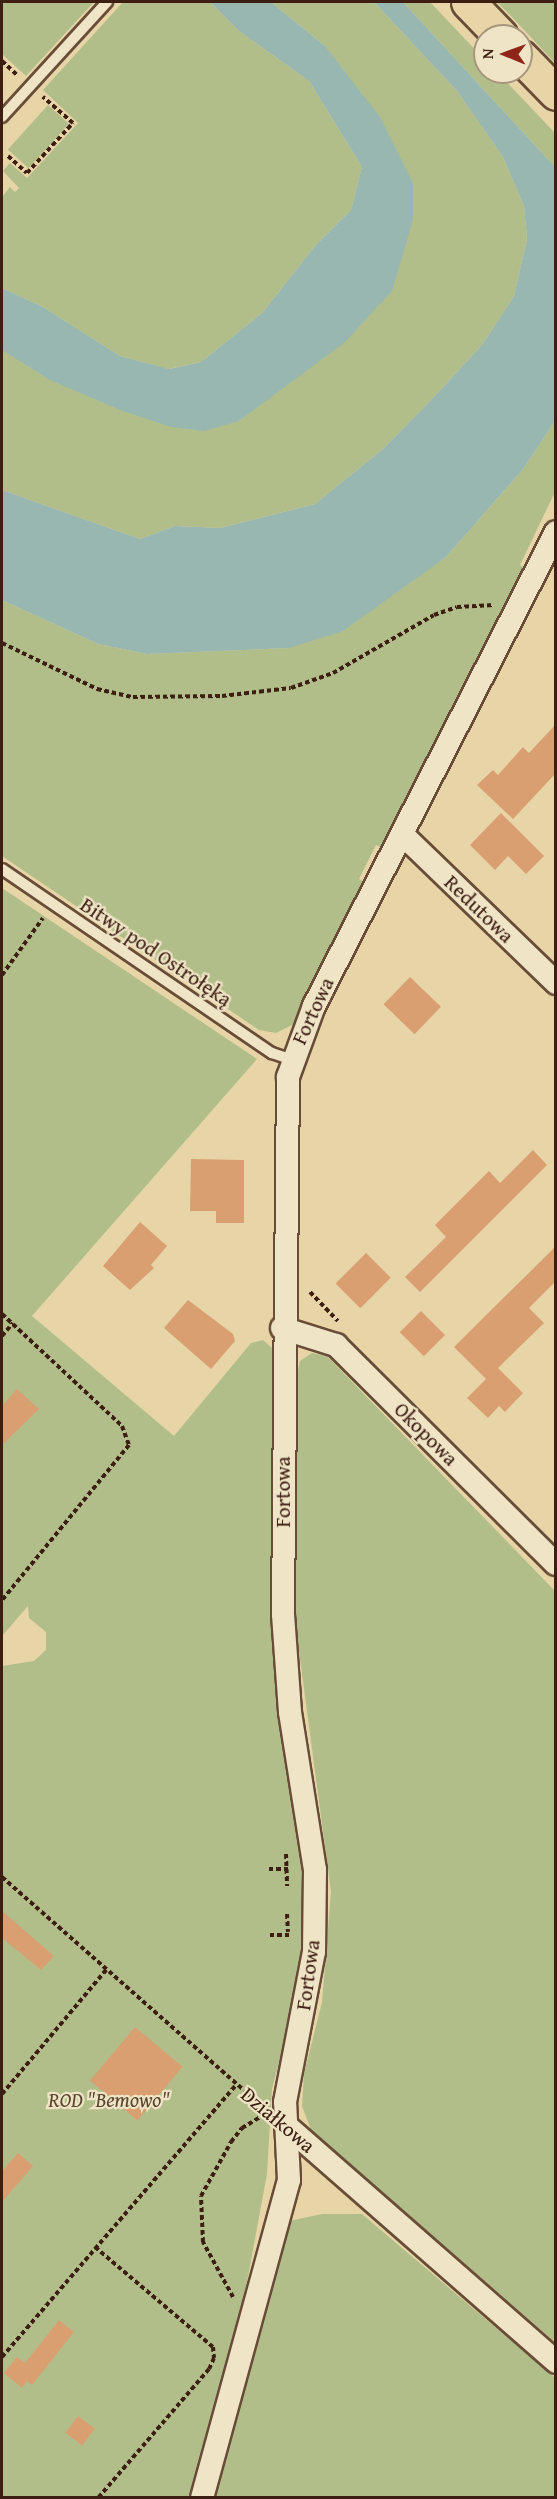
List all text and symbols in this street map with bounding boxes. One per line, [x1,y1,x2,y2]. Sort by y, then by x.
north arrow [473,24,533,84]
text: N [475,48,499,59]
street label: Redutowa [439,870,519,948]
street label: Bitwy pod Ostrołęką [75,892,237,1012]
street label: Fortowa [287,973,339,1049]
street label: Okopowa [389,1397,463,1471]
street label: Fortowa [270,1456,296,1528]
street label: Fortowa [291,1938,325,2012]
street label: Działkowa [236,2082,320,2158]
park label: ROD "Bemowo" [48,2087,170,2113]

